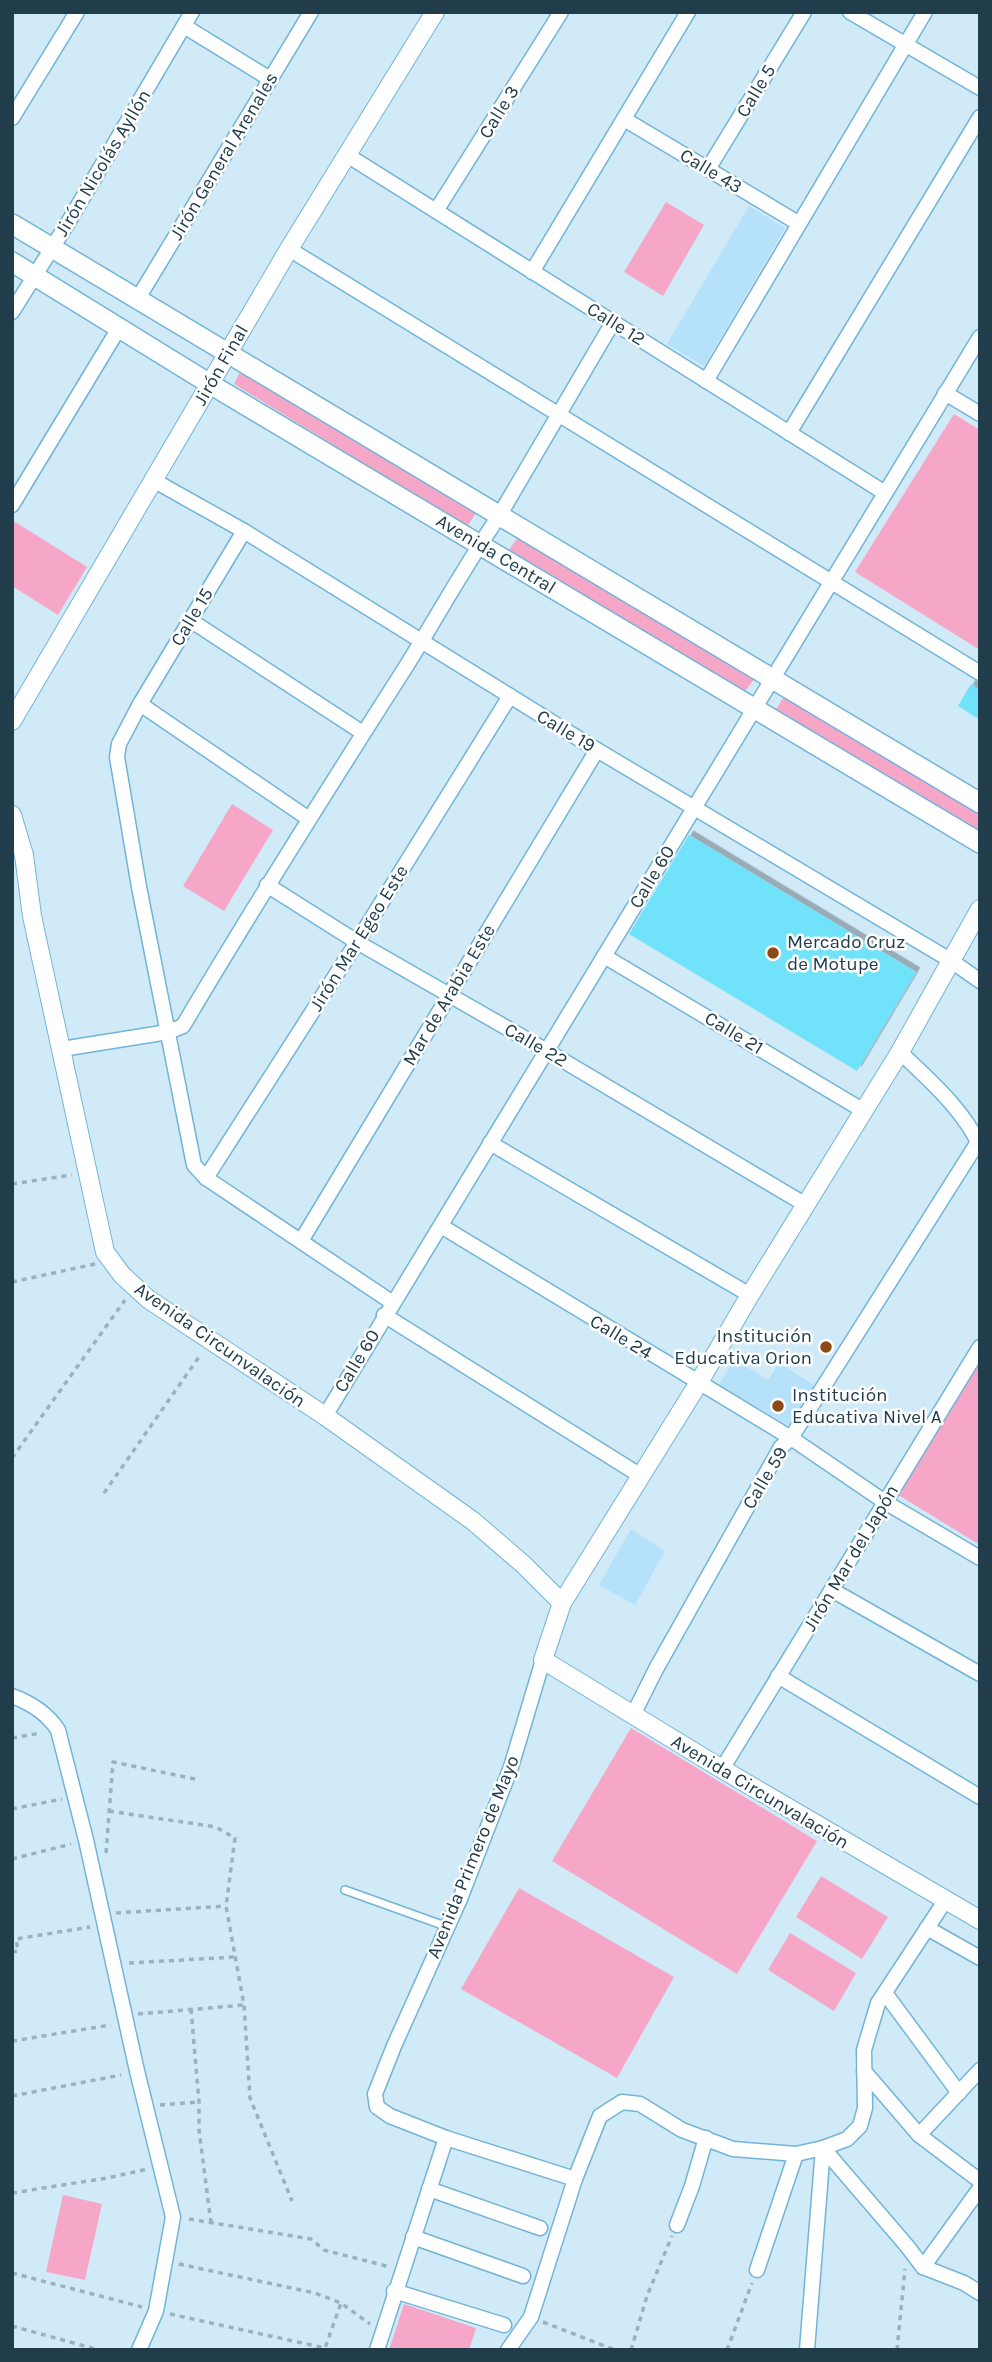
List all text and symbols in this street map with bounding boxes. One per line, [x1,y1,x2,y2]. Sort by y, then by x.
street label: Calle 5 [732,61,780,121]
street label: Jirón General Arenales [165,68,283,244]
street label: Calle 3 [474,81,524,143]
street label: Jirón Nicolás Ayllón [50,86,156,240]
street label: Calle 43 [676,144,746,198]
street label: Calle 12 [583,298,649,350]
street label: Jirón Final [189,321,253,409]
street label: Avenida Central [432,510,560,598]
street label: Calle 15 [166,584,218,650]
street label: Calle 19 [533,705,599,757]
street label: Calle 60 [625,842,679,912]
street label: Jirón Mar Egeo Este [305,861,413,1015]
street label: Mar de Arabia Este [398,920,500,1070]
place label: Mercado Cruz de Motupe [787,931,905,975]
marker: Mercado Cruz de Motupe [765,945,781,961]
street label: Calle 21 [701,1007,767,1059]
street label: Calle 22 [501,1018,571,1072]
street label: Avenida Circunvalación [130,1278,310,1412]
street label: Calle 24 [586,1310,656,1364]
place label: Institución Educativa Orion [674,1325,812,1369]
street label: Calle 60 [330,1326,384,1396]
marker: Institución Educativa Orion [818,1339,834,1355]
place label: Institución Educativa Nivel A [792,1384,942,1428]
marker: Institución Educativa Nivel A [770,1398,786,1414]
street label: Calle 59 [738,1443,792,1513]
street label: Jirón Mar del Japón [799,1481,903,1635]
street label: Avenida Circunvalación [667,1730,853,1854]
street label: Avenida Primero de Mayo [422,1752,524,1962]

